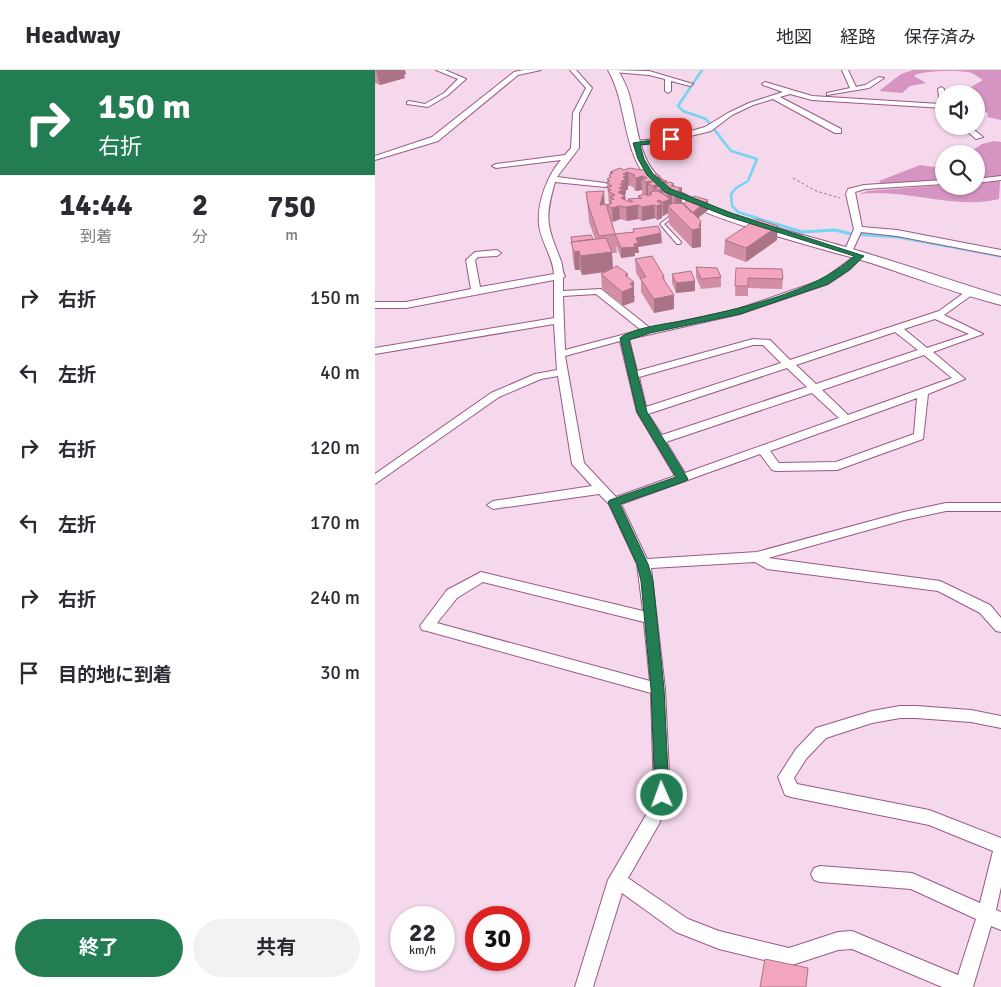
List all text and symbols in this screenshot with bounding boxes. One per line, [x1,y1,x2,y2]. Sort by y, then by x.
text: Headway [25,20,121,50]
text: 地図 [776,26,812,48]
text: 経路 [840,26,876,48]
text: 保存済み [904,26,976,48]
text: 150 m [98,85,191,128]
map controls [935,85,985,195]
button: sound [935,85,985,135]
icon: right [15,90,80,155]
pin [650,118,692,160]
icon: arrive [657,125,685,153]
text: 右折 [98,133,142,160]
button: search [935,145,985,195]
text: 14:44 [59,187,133,224]
text: 2 [192,187,208,224]
text: 750 [267,189,316,226]
text: m [285,225,298,245]
text: 到着 [80,227,112,247]
text: 分 [192,227,208,247]
icon: right [15,284,43,312]
text: 150 m [310,286,360,310]
text: 右折 [58,288,96,312]
icon: left [15,359,43,387]
text: 40 m [320,361,360,385]
text: 左折 [58,363,96,387]
icon: right [15,434,43,462]
text: 120 m [310,436,360,460]
text: 右折 [58,438,96,462]
icon: left [15,509,43,537]
text: 170 m [310,511,360,535]
text: 左折 [58,513,96,537]
icon: right [15,584,43,612]
text: 240 m [310,586,360,610]
text: 右折 [58,588,96,612]
icon: arrive [15,659,43,687]
text: 30 m [320,661,360,685]
text: 目的地に到着 [58,663,172,687]
position arrow [635,768,687,820]
speed limit sign: 30 [465,906,530,971]
text: 22 [409,917,436,948]
button: 終了 [15,919,183,977]
button: 共有 [193,919,360,977]
text: km/h [409,943,436,958]

